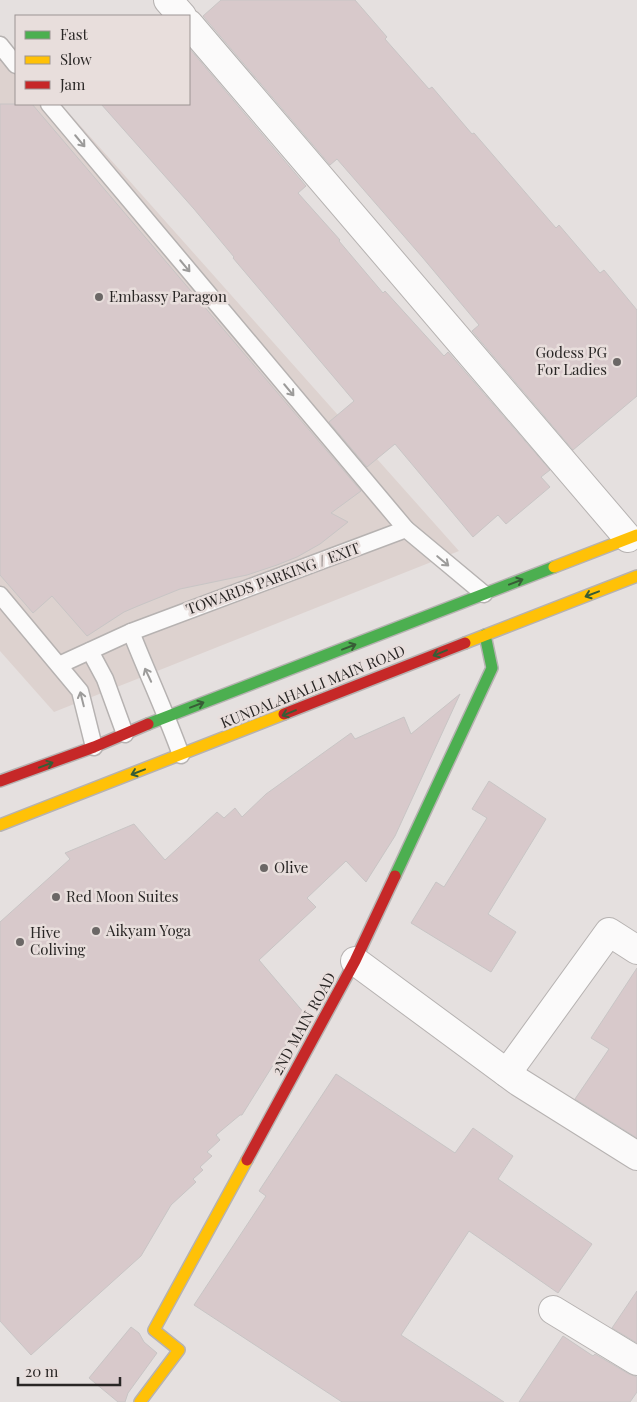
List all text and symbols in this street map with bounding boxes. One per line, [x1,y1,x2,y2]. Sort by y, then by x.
legend [15,15,190,105]
text: Fast [60,24,89,44]
text: Slow [60,49,92,69]
text: Jam [59,74,86,94]
one-way arrow [75,134,86,147]
one-way arrow [179,259,190,272]
place label: Embassy Paragon [109,286,227,306]
marker: Embassy Paragon [93,291,105,303]
place label: Godess PG For Ladies [535,342,607,379]
marker: Godess PG For Ladies [611,356,623,368]
one-way arrow [284,383,295,396]
street label: TOWARDS PARKING / EXIT [183,537,362,619]
one-way arrow [436,555,449,566]
one-way arrow [508,577,524,586]
one-way arrow [584,590,600,599]
street label: KUNDALAHALLI MAIN ROAD [217,640,408,732]
one-way arrow [341,641,356,650]
one-way arrow [433,649,448,658]
one-way arrow [143,668,152,683]
one-way arrow [77,692,86,708]
one-way arrow [189,700,204,709]
one-way arrow [282,708,297,718]
one-way arrow [38,760,53,769]
one-way arrow [130,768,146,777]
place label: Olive [274,857,308,877]
marker: Olive [258,862,270,874]
place label: Red Moon Suites [66,886,179,906]
marker: Red Moon Suites [50,891,62,903]
place label: Aikyam Yoga [105,920,191,940]
place label: Hive Coliving [30,922,86,959]
marker: Aikyam Yoga [90,925,102,937]
marker: Hive Coliving [14,936,26,948]
street label: 2ND MAIN ROAD [267,968,340,1078]
scale bar [18,1354,120,1386]
text: 20 m [25,1361,59,1381]

